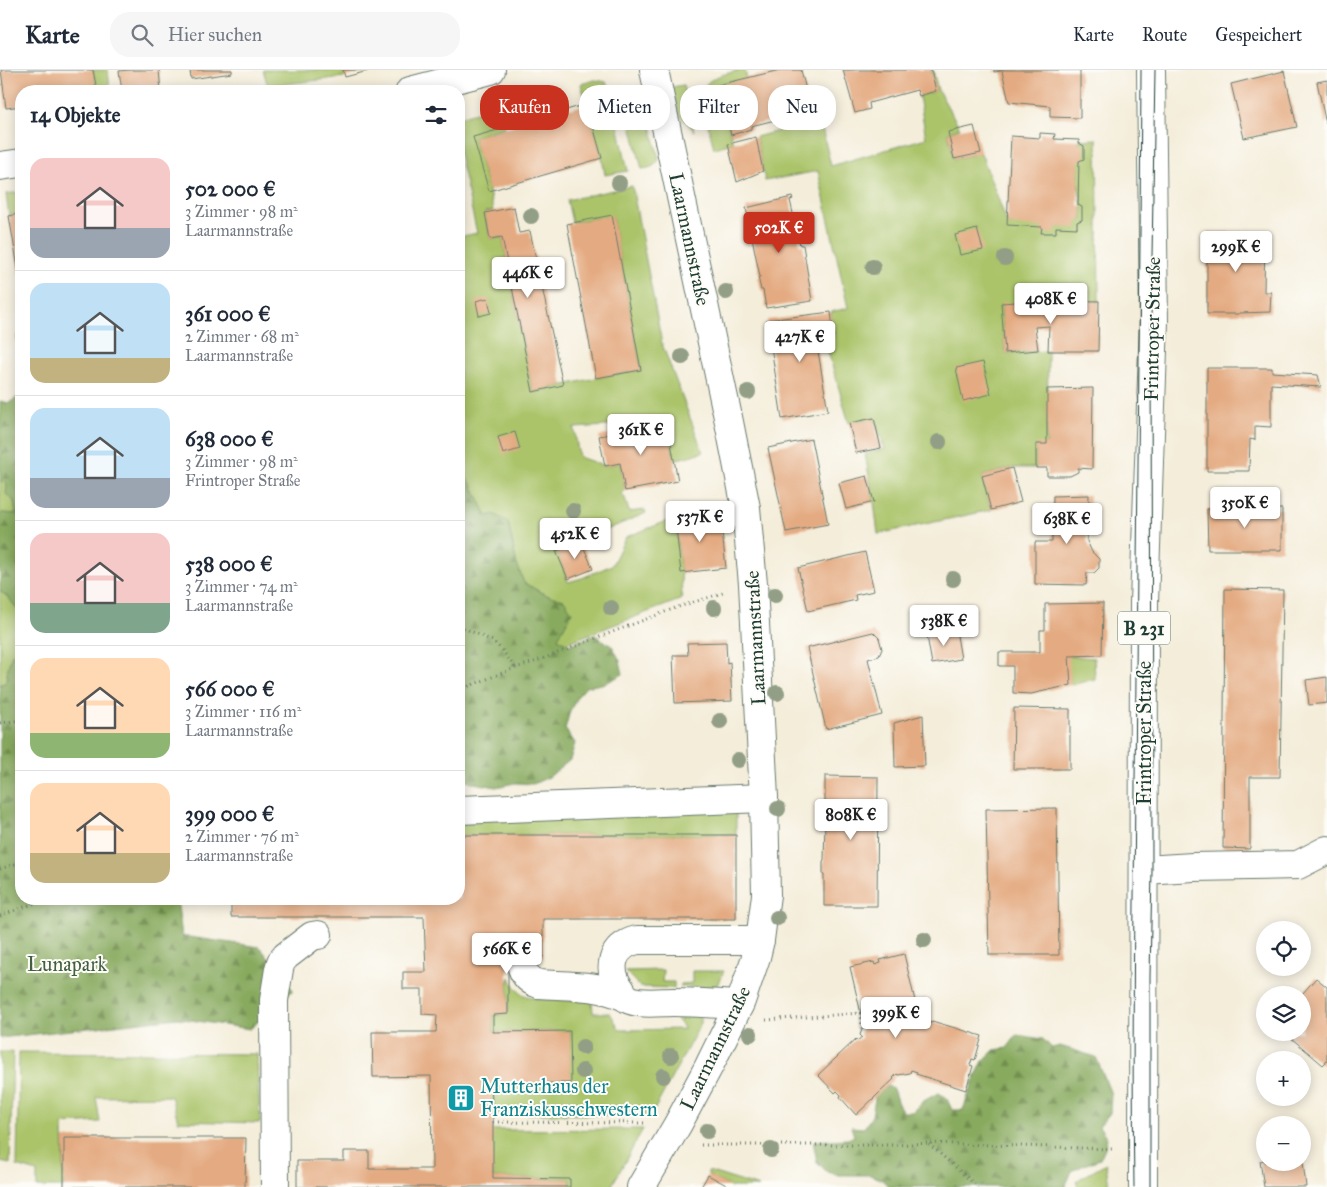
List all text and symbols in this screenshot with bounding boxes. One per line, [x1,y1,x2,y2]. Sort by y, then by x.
search box [110,12,460,57]
text: Karte [25,20,80,50]
icon: search [128,21,156,49]
text: Hier suchen [168,23,262,46]
text: Karte [1073,24,1114,46]
text: Route [1142,24,1187,46]
text: Gespeichert [1215,24,1302,46]
chip: Kaufen [480,85,569,130]
chip: Mieten [579,85,670,130]
chip: Filter [680,85,758,130]
chip: Neu [768,85,836,130]
icon: filters [422,101,450,129]
text: 14 Objekte [30,102,120,128]
street label: Laarmannstraße [664,170,716,308]
text: 502 000 € [185,176,276,202]
icon: home [70,178,130,238]
text: 3 Zimmer · 98 m² [185,202,298,221]
pin: 502K € [738,212,820,254]
text: 502K € [754,218,804,237]
text: Laarmannstraße [185,221,293,240]
pin: 299K € [1195,230,1277,273]
text: 299K € [1211,237,1261,256]
pin: 446K € [487,256,569,299]
street label: Frintroper Straße [1139,257,1165,401]
text: 446K € [503,263,553,282]
pin: 408K € [1010,282,1092,325]
text: 408K € [1025,289,1077,308]
text: 361 000 € [185,301,271,327]
icon: home [70,303,130,363]
pin: 427K € [759,320,841,363]
text: 2 Zimmer · 68 m² [185,327,299,346]
text: 427K € [775,327,825,346]
text: Laarmannstraße [185,346,293,365]
pin: 361K € [600,414,682,456]
text: 361K € [618,420,664,439]
text: 638 000 € [185,426,274,452]
icon: home [70,428,130,488]
text: 3 Zimmer · 98 m² [185,452,298,471]
text: Frintroper Straße [185,471,301,490]
pin: 350K € [1204,486,1286,529]
text: 350K € [1221,493,1269,512]
pin: 537K € [659,500,741,543]
pin: 638K € [1026,502,1108,545]
text: 537K € [677,507,723,526]
text: 638K € [1043,509,1091,528]
pin: 452K € [534,518,616,560]
text: 452K € [551,524,599,543]
text: 538 000 € [185,551,273,577]
icon: home [70,553,130,613]
street label: Laarmannstraße [739,570,771,706]
text: 3 Zimmer · 74 m² [185,577,298,596]
text: Laarmannstraße [185,596,293,615]
pin: 538K € [903,604,985,647]
text: 538K € [921,611,967,630]
road number: B 231 [1118,612,1170,644]
street label: Frintroper Straße [1132,661,1156,805]
text: 566 000 € [185,676,275,702]
icon: home [70,678,130,738]
text: 3 Zimmer · 116 m² [185,702,301,721]
text: Laarmannstraße [185,721,293,740]
pin: 808K € [810,798,892,841]
text: 399 000 € [185,801,274,827]
icon: home [70,803,130,863]
text: 808K € [826,805,876,824]
text: 2 Zimmer · 76 m² [185,827,299,846]
text: Laarmannstraße [185,846,293,865]
map controls [1256,921,1311,1171]
button: locate [1256,921,1311,976]
pin: 566K € [466,932,548,975]
text: 566K € [483,939,531,958]
park label: Lunapark [27,952,108,976]
street label: Laarmannstraße [675,982,755,1114]
button: layers [1256,986,1311,1041]
pin: 399K € [855,996,937,1039]
text: 399K € [872,1003,920,1022]
button: + [1256,1051,1311,1106]
place label: Mutterhaus der Franziskusschwestern [480,1074,658,1121]
building icon: Mutterhaus der Franziskusschwestern [446,1083,476,1113]
button: − [1256,1116,1311,1171]

